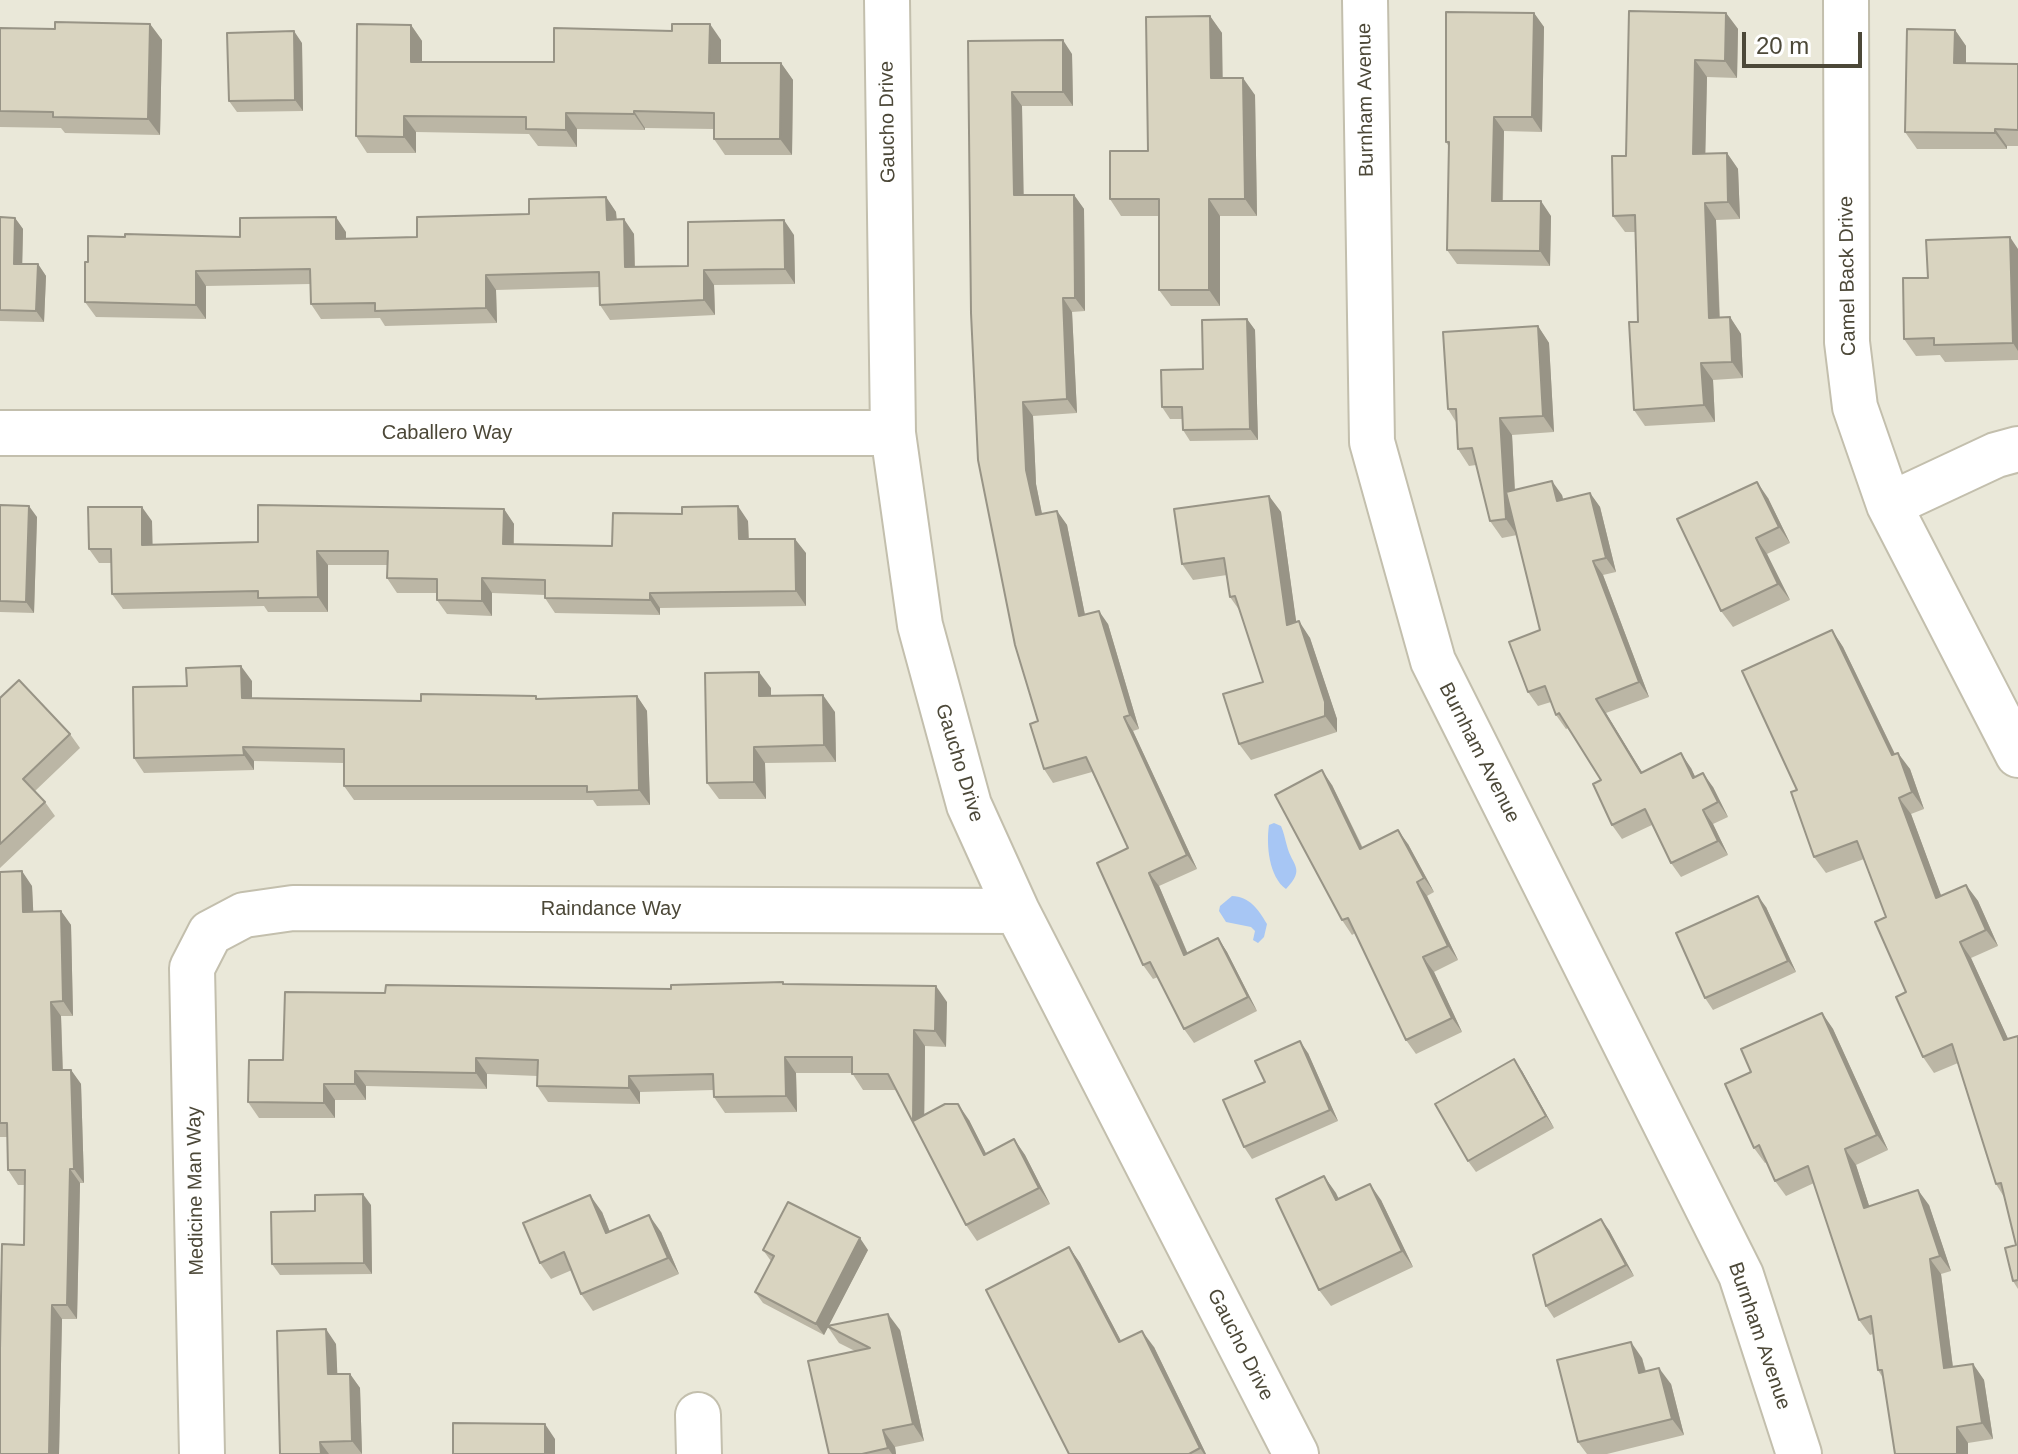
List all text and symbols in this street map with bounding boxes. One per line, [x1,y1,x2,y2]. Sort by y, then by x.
scale bar [1746,16,1866,66]
street label: Burnham Avenue [1353,23,1379,177]
text: 20 m [1756,32,1809,59]
street label: Gaucho Drive [875,61,901,183]
street label: Camel Back Drive [1835,196,1861,356]
street label: Caballero Way [382,421,512,445]
street label: Burnham Avenue [1433,679,1525,827]
street label: Gaucho Drive [930,701,988,825]
street label: Raindance Way [541,897,681,921]
street label: Medicine Man Way [183,1106,209,1276]
street label: Burnham Avenue [1723,1259,1795,1413]
street label: Gaucho Drive [1202,1285,1278,1405]

